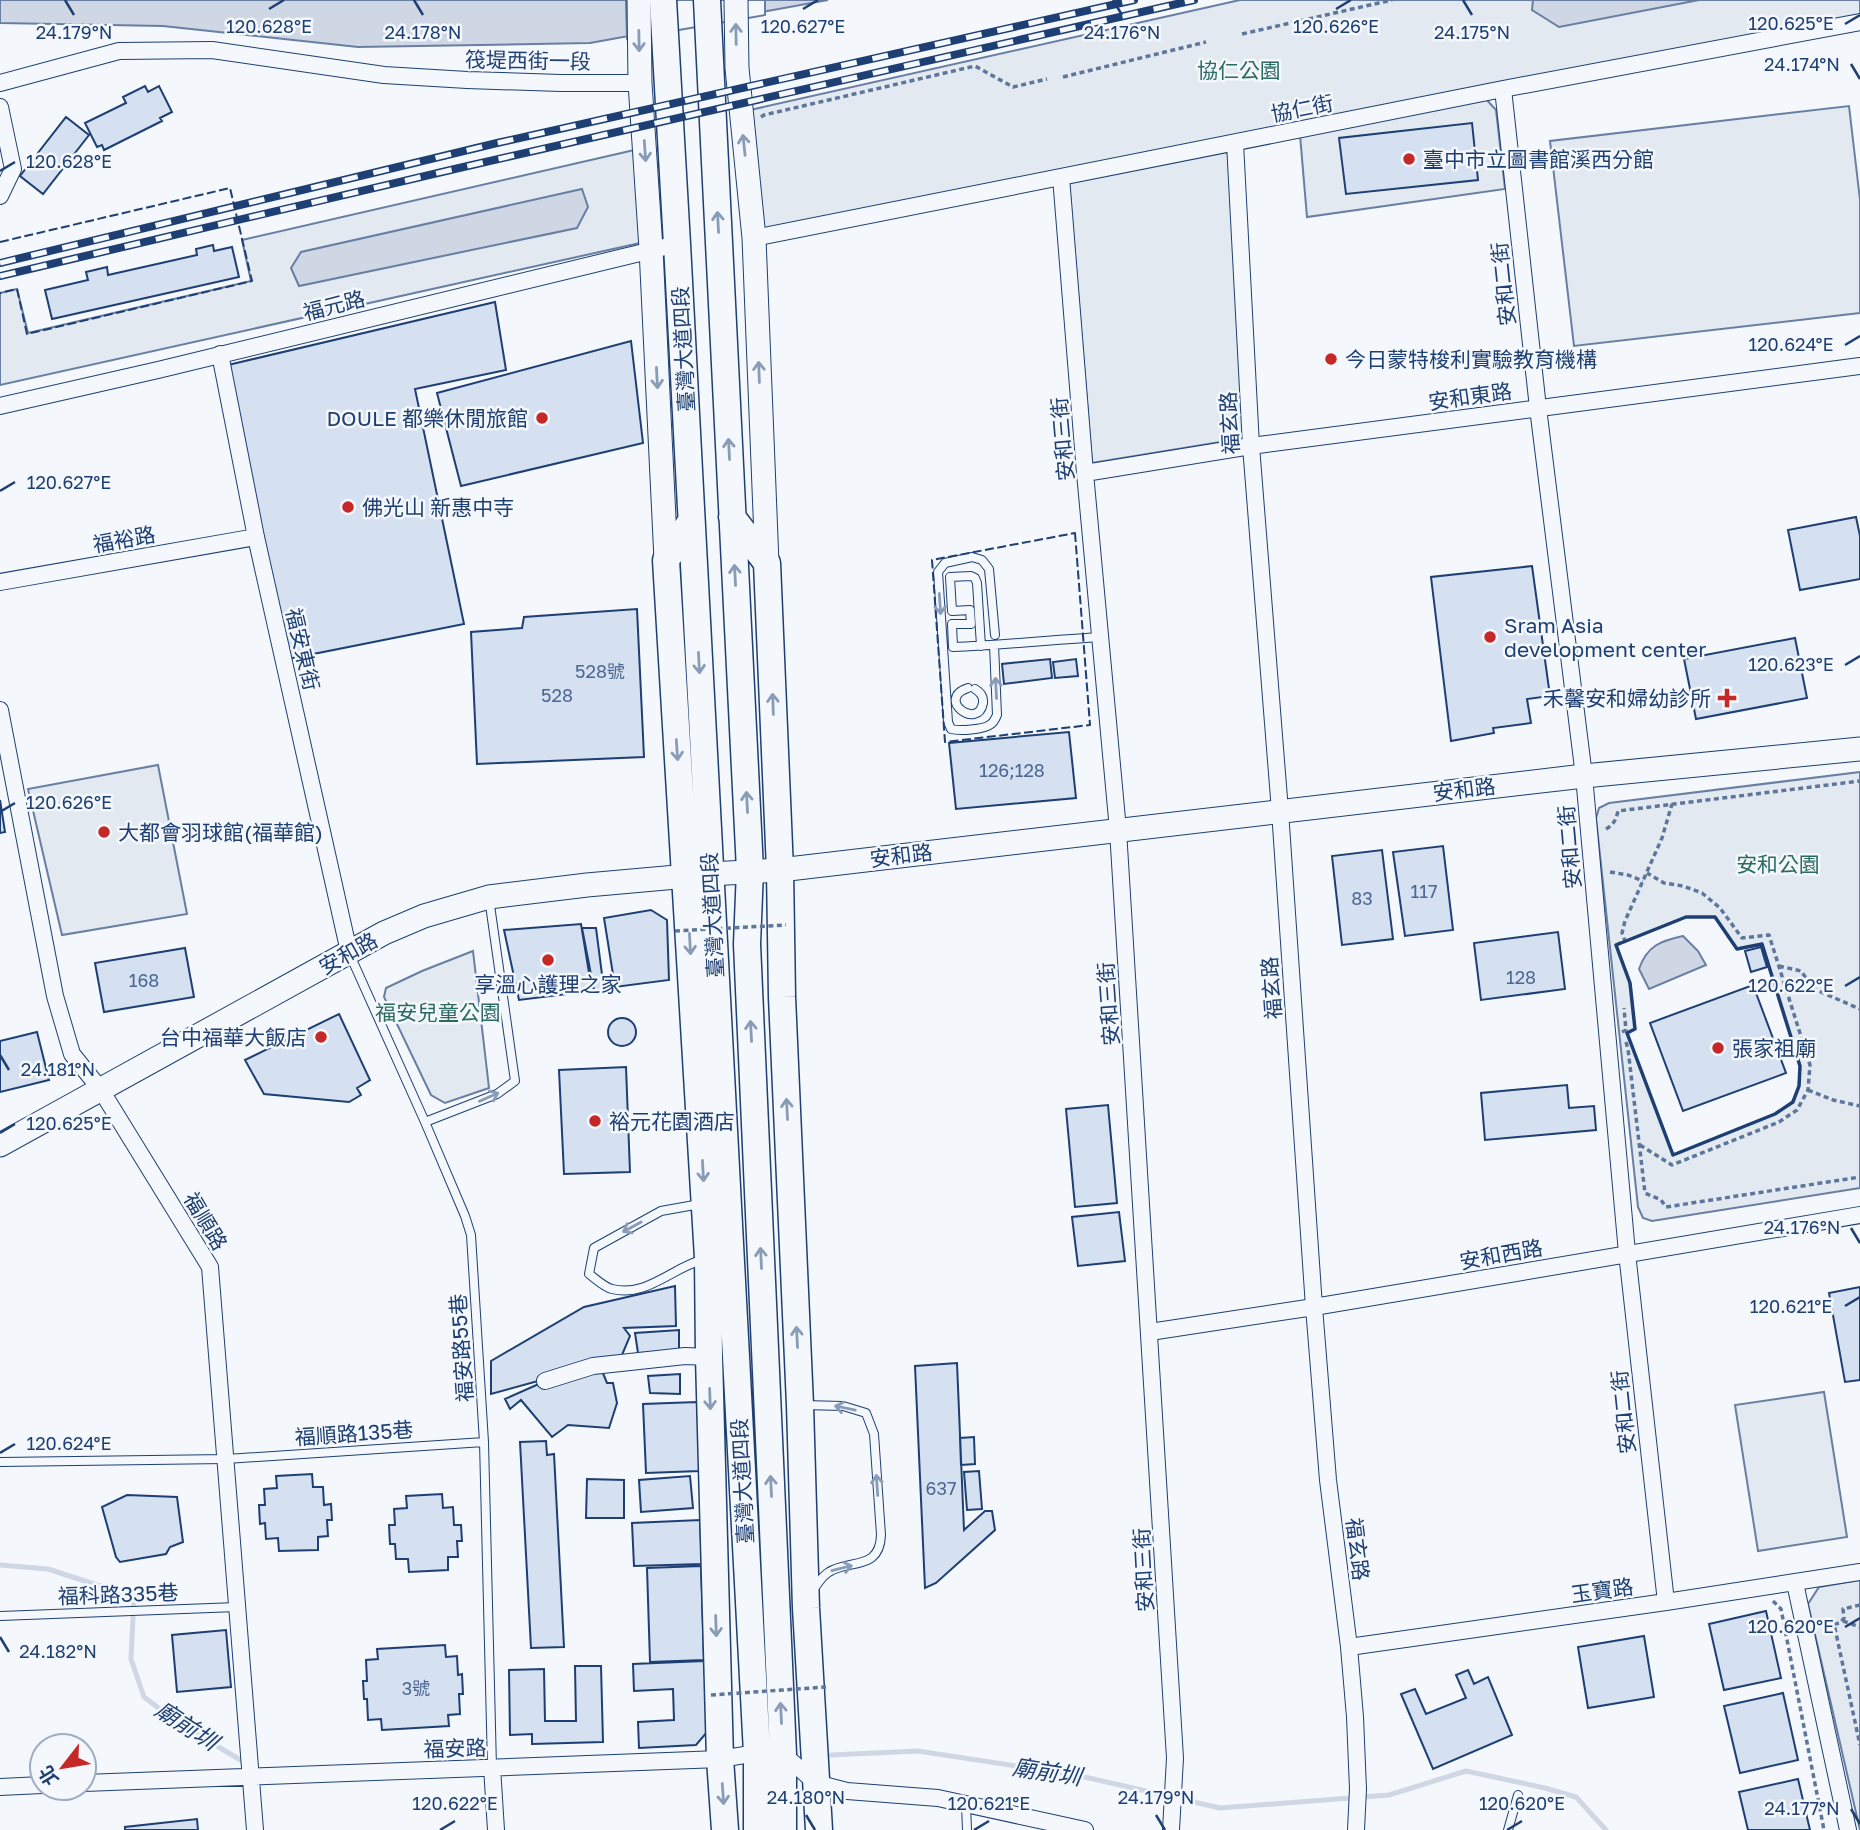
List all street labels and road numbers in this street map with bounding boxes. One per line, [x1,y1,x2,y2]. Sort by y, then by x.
street label: 筏堤西街一段 [465,46,591,74]
street label: 協仁街 [1269,89,1335,127]
street label: 安和二街 [1486,241,1520,327]
street label: 福元路 [300,285,368,325]
street label: 臺灣大道四段 [667,285,699,413]
street label: 安和東路 [1427,377,1513,415]
street label: 福玄路 [1214,391,1244,455]
street label: 安和三街 [1045,396,1079,482]
street label: 福裕路 [91,521,157,557]
street label: 福安東街 [281,605,325,693]
street label: 安和路 [1431,772,1497,806]
street label: 安和二街 [1552,804,1586,890]
street label: 安和路 [868,838,934,872]
street label: 臺灣大道四段 [696,851,728,979]
street label: 安和路 [314,926,382,980]
street label: 福玄路 [1256,956,1286,1020]
street label: 安和三街 [1092,961,1124,1047]
street label: 福順路 [179,1187,233,1255]
street label: 安和西路 [1457,1234,1545,1274]
street label: 福安路55巷 [444,1293,478,1403]
street label: 安和二街 [1606,1369,1640,1455]
street label: 福順路135巷 [294,1416,414,1450]
street label: 臺灣大道四段 [726,1417,758,1545]
street label: 福玄路 [1341,1516,1375,1582]
street label: 安和三街 [1128,1527,1158,1613]
street label: 玉寶路 [1569,1573,1635,1607]
street label: 福科路335巷 [57,1579,179,1609]
street label: 福安路 [423,1734,487,1762]

